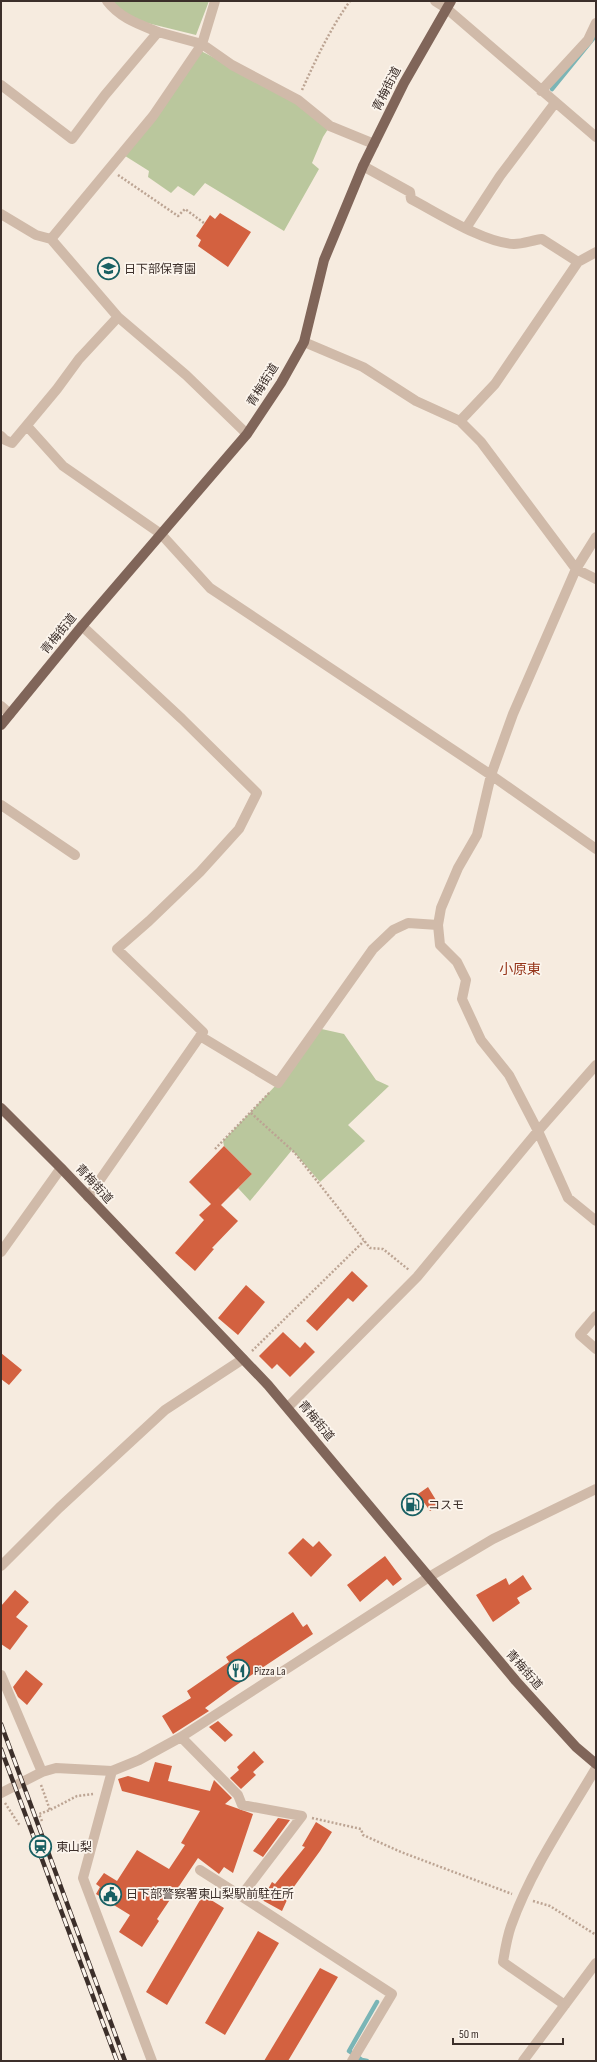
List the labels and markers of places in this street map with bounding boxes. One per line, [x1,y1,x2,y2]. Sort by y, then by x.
school or university icon: 日下部保育園 [96,256,122,282]
place label: 日下部保育園 [124,262,196,277]
fuel station icon: コスモ [399,1492,425,1518]
place label: コスモ [428,1498,464,1513]
restaurant icon: Pizza La [226,1658,252,1684]
place label: Pizza La [254,1664,286,1679]
station icon: 東山梨 [28,1834,54,1860]
place label: 東山梨 [56,1840,92,1855]
public building icon: 日下部警察署東山梨駅前駐在所 [98,1881,124,1907]
place label: 日下部警察署東山梨駅前駐在所 [126,1887,294,1902]

